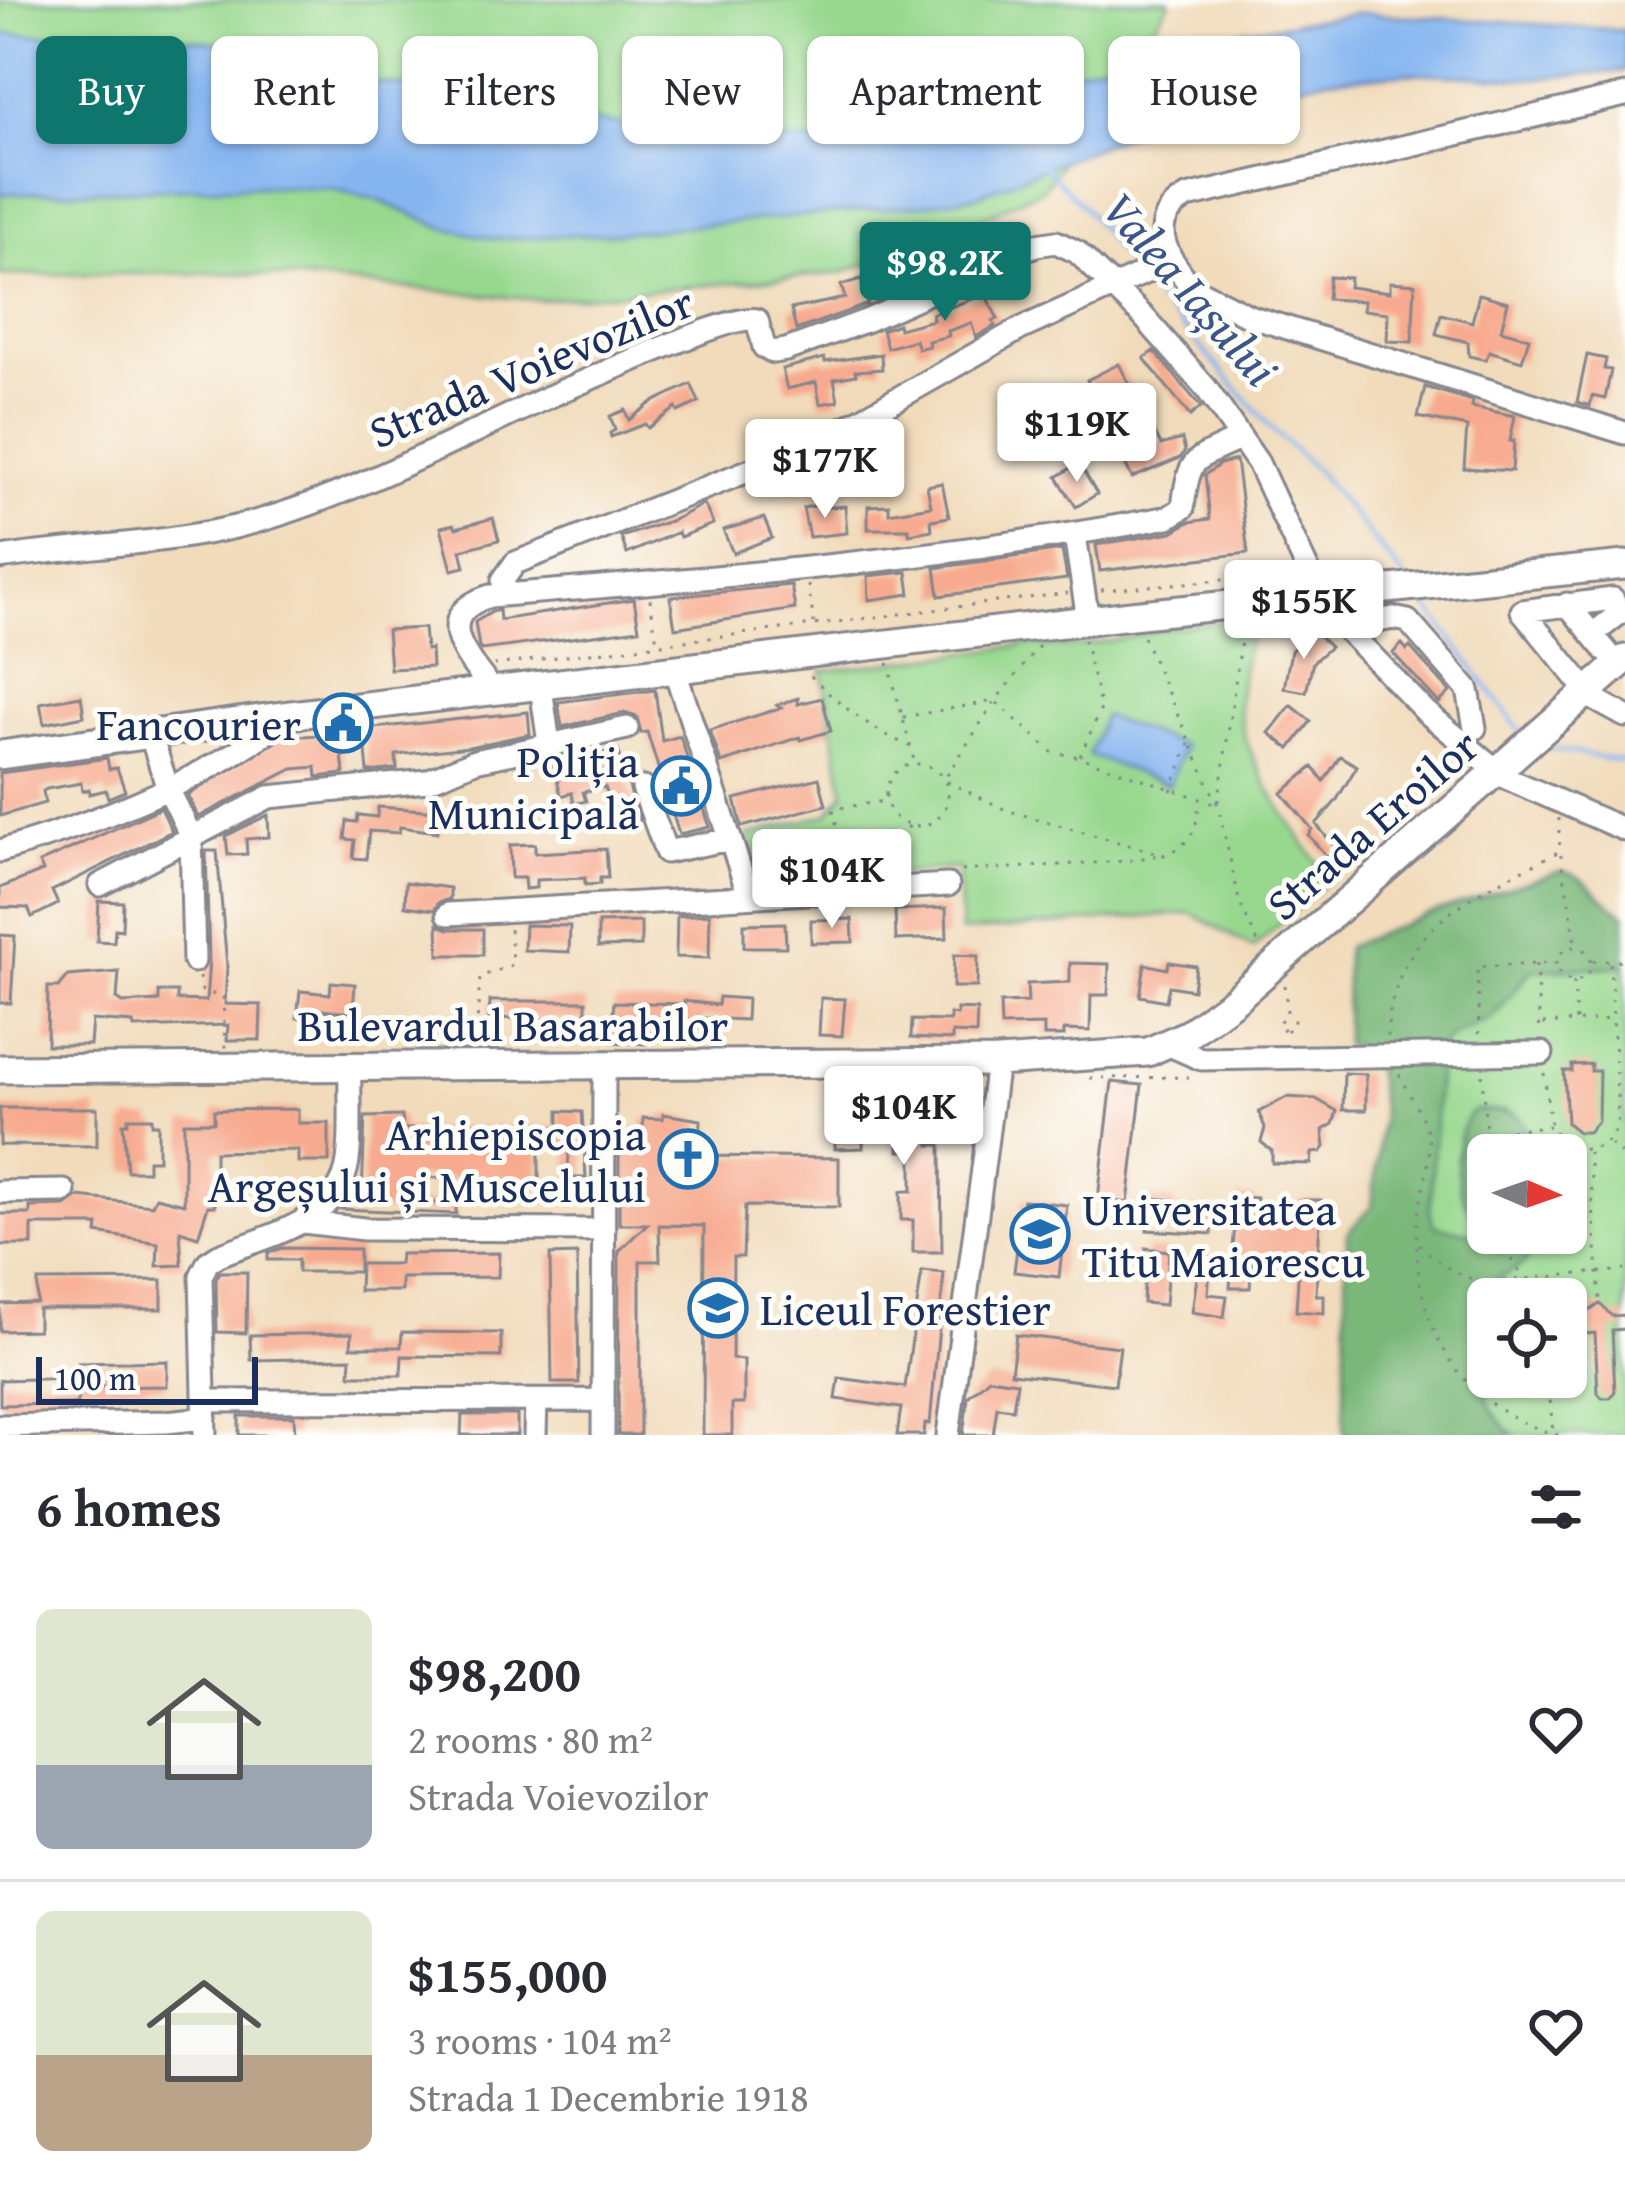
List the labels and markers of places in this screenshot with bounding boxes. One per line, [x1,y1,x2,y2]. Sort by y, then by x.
pin: $98.2K [847,222,1043,324]
pin: $119K [993,383,1161,485]
pin: $177K [741,419,909,521]
pin: $155K [1220,560,1388,662]
place label: Fancourier [96,691,301,756]
public building icon: Fancourier [312,692,374,754]
place label: Poliția Municipală [428,728,639,845]
public building icon: Poliția Municipală [650,755,712,817]
pin: $104K [748,829,916,931]
pin: $104K [820,1066,988,1168]
place label: Arhiepiscopia Argeșului și Muscelului [208,1101,646,1218]
church icon: Arhiepiscopia Argeșului și Muscelului [657,1128,719,1190]
place label: Universitatea Titu Maiorescu [1082,1176,1366,1293]
school or university icon: Universitatea Titu Maiorescu [1009,1203,1071,1265]
place label: Liceul Forestier [760,1276,1051,1341]
school or university icon: Liceul Forestier [687,1277,749,1339]

